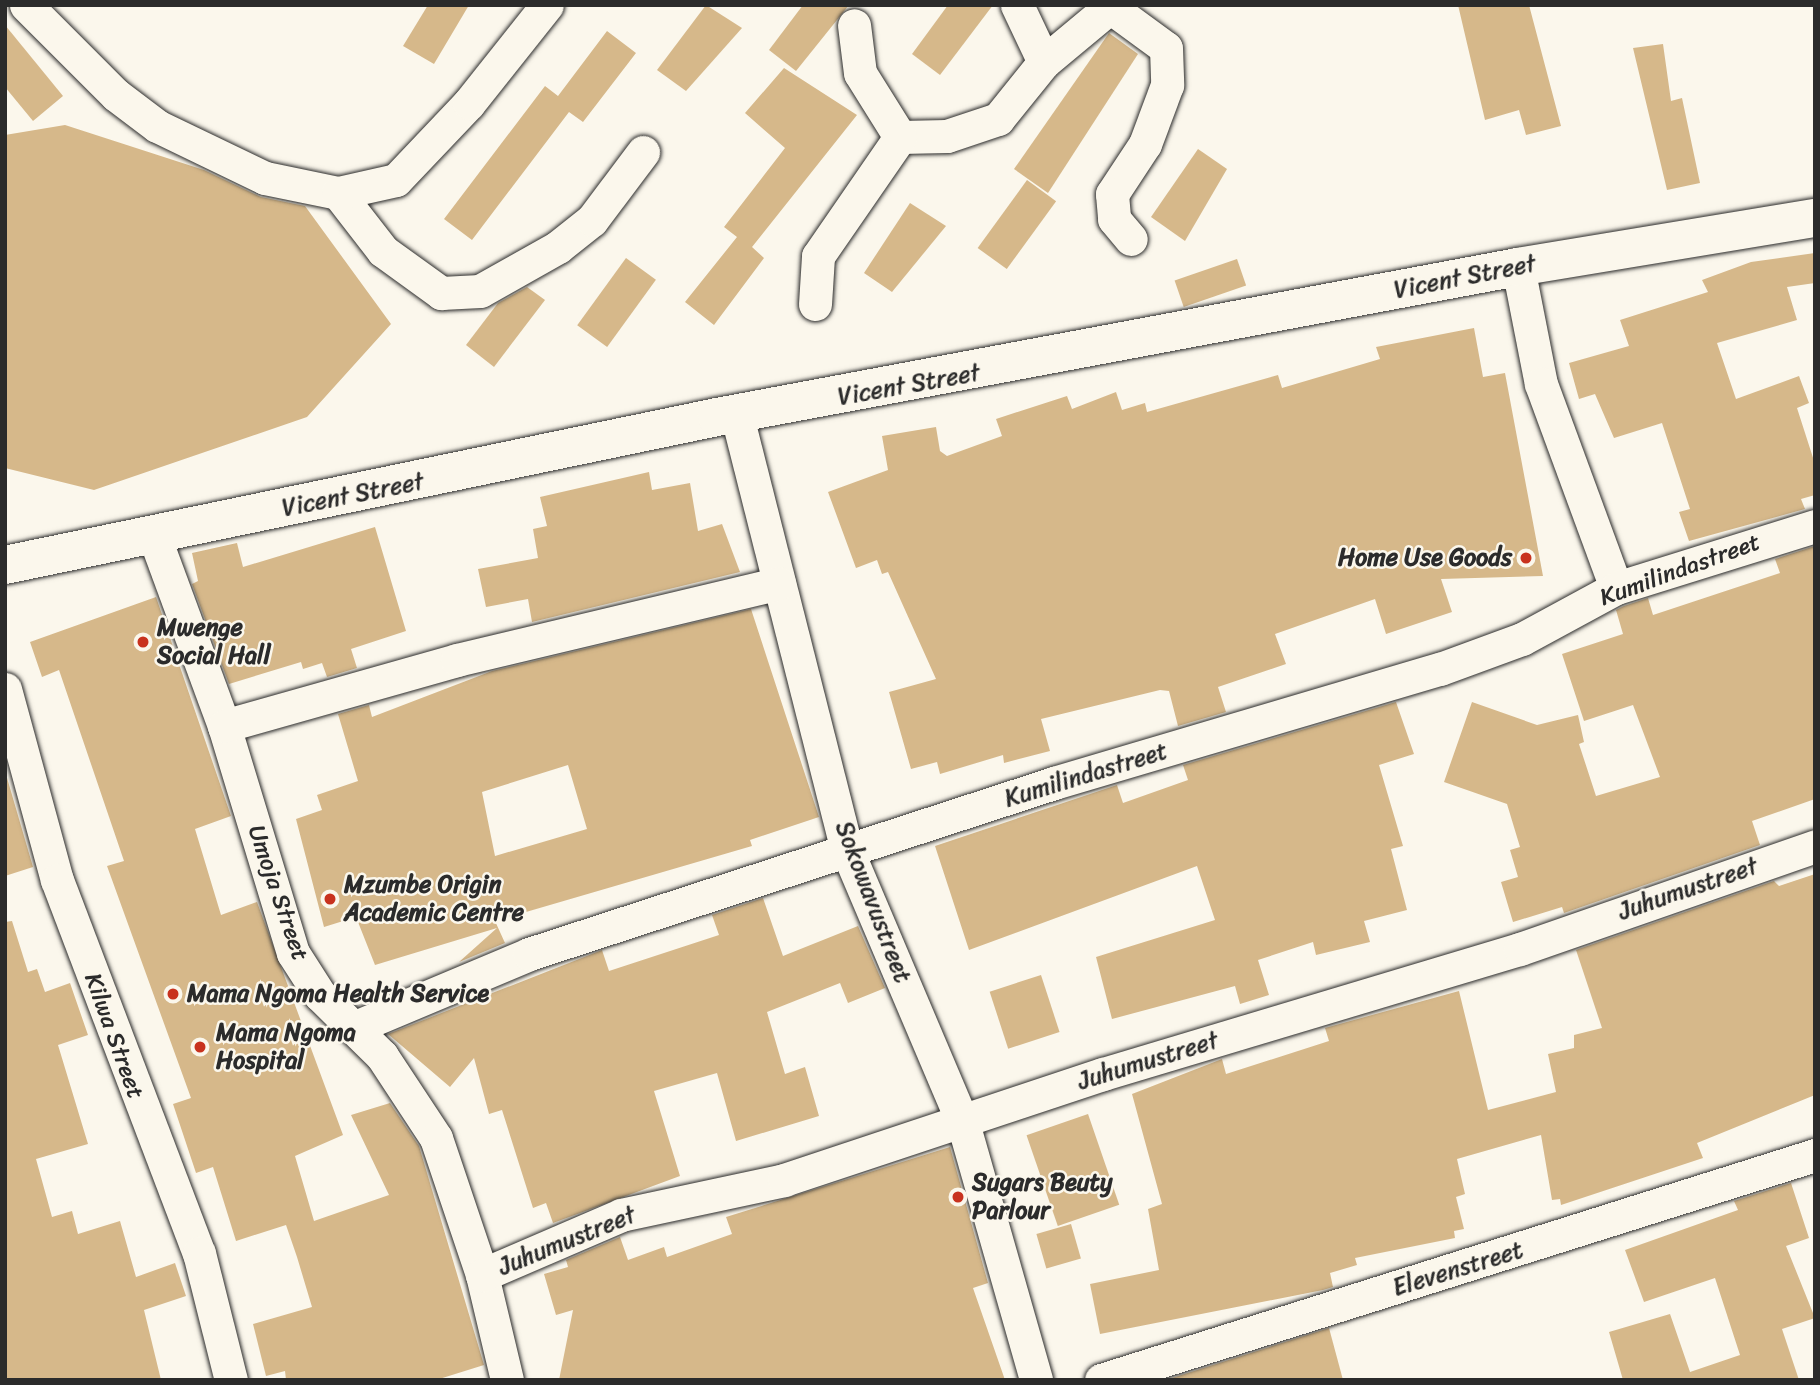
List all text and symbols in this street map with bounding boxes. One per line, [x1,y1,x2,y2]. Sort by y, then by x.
street label: Vicent Street [1392,249,1538,305]
street label: Vicent Street [836,358,982,412]
street label: Vicent Street [280,467,426,523]
street label: Kumilindastreet [1596,528,1764,612]
place label: Home Use Goods [1337,544,1512,572]
marker: Home Use Goods [1518,550,1534,566]
place label: Mwenge Social Hall [157,614,271,670]
marker: Mwenge Social Hall [135,634,151,650]
street label: Kumilindastreet [1001,737,1171,813]
street label: Sokowavustreet [829,817,917,987]
street label: Umoja Street [241,821,315,965]
street label: Juhumustreet [1615,852,1761,926]
place label: Mzumbe Origin Academic Centre [344,871,525,927]
marker: Mzumbe Origin Academic Centre [322,891,338,907]
street label: Kilwa Street [78,969,150,1103]
place label: Mama Ngoma Health Service [187,980,489,1008]
marker: Mama Ngoma Health Service [165,986,181,1002]
place label: Mama Ngoma Hospital [216,1019,356,1075]
street label: Juhumustreet [1074,1026,1222,1096]
marker: Mama Ngoma Hospital [190,1037,210,1057]
place label: Sugars Beuty Parlour [972,1169,1113,1225]
marker: Sugars Beuty Parlour [950,1189,966,1205]
street label: Juhumustreet [494,1200,640,1282]
street label: Elevenstreet [1389,1236,1527,1302]

